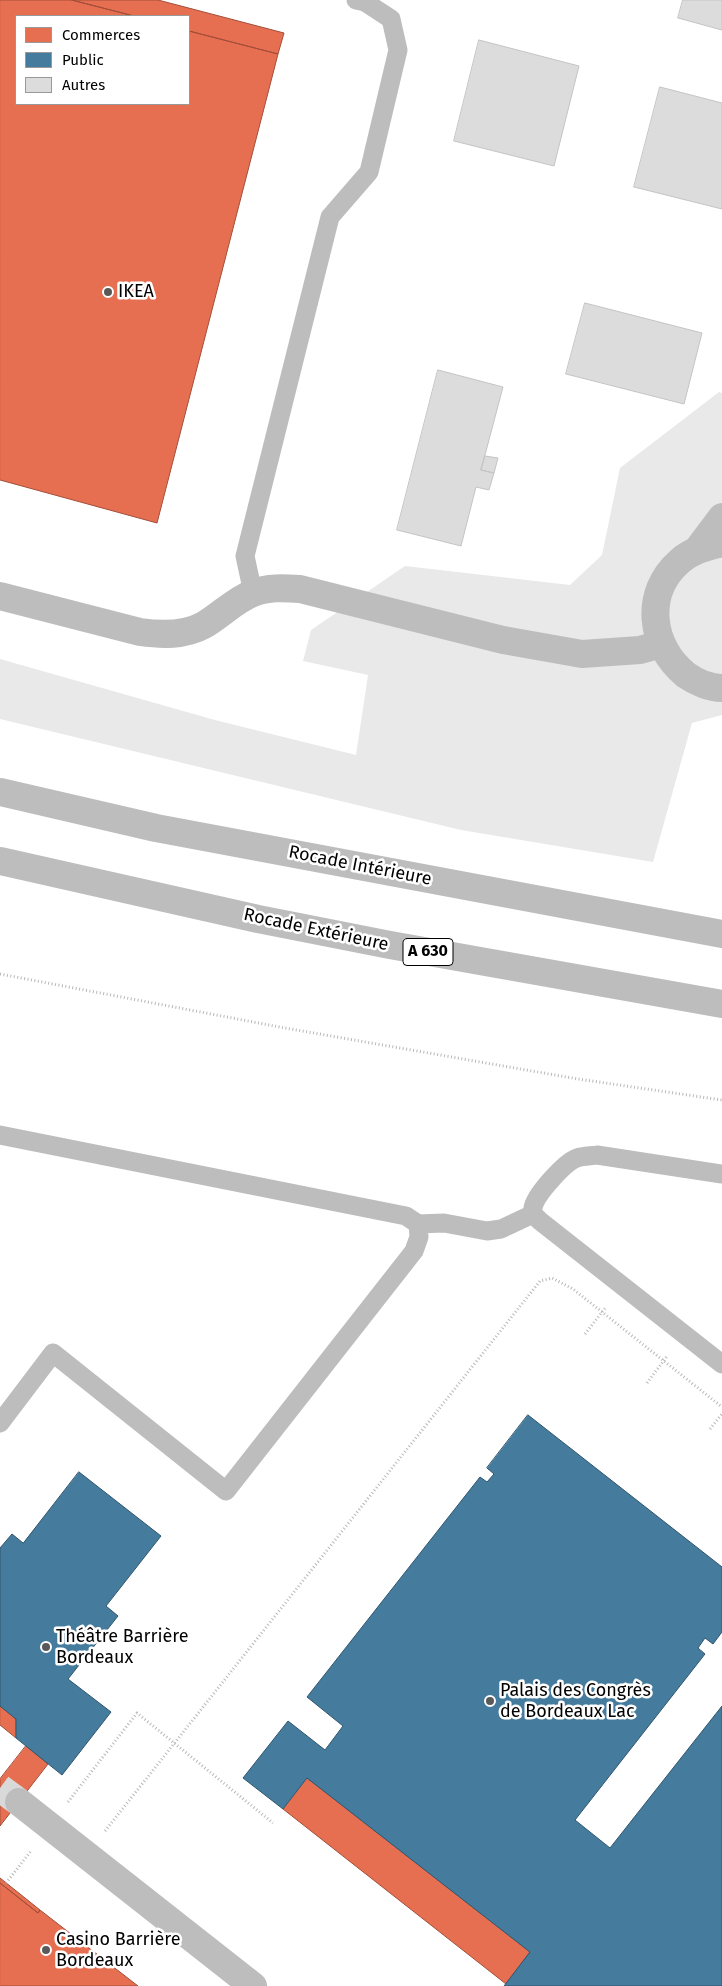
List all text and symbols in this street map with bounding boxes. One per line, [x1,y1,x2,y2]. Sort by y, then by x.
legend [15,15,190,105]
text: Commerces [62,26,140,44]
text: Public [62,51,104,69]
text: Autres [62,76,105,94]
place label: IKEA [118,281,154,303]
marker: IKEA [102,286,114,298]
street label: Rocade Intérieure [287,842,433,890]
street label: Rocade Extérieure [242,904,390,956]
road number: A 630 [403,939,453,966]
place label: Théâtre Barrière Bordeaux [56,1626,188,1668]
marker: Théâtre Barrière Bordeaux [40,1641,52,1653]
place label: Palais des Congrès de Bordeaux Lac [500,1680,651,1722]
marker: Palais des Congrès de Bordeaux Lac [484,1695,496,1707]
place label: Casino Barrière Bordeaux [56,1929,181,1972]
marker: Casino Barrière Bordeaux [40,1944,52,1956]

